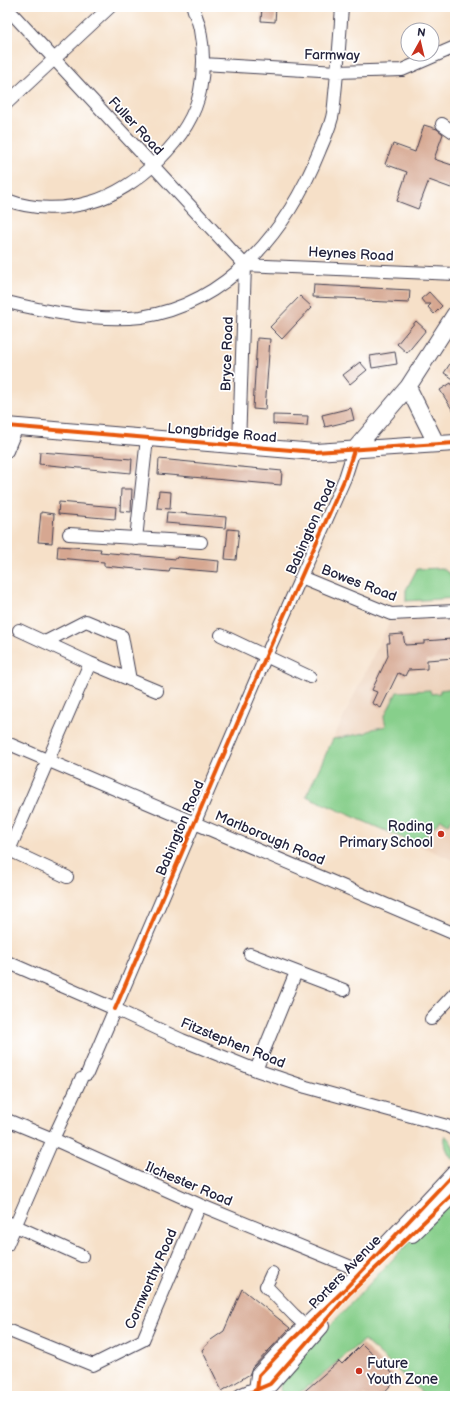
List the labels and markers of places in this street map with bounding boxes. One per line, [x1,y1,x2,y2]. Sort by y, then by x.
place label: Roding Primary School [339,818,433,851]
marker: Roding Primary School [436,829,446,839]
place label: Future Youth Zone [366,1355,438,1388]
marker: Future Youth Zone [354,1366,364,1376]

